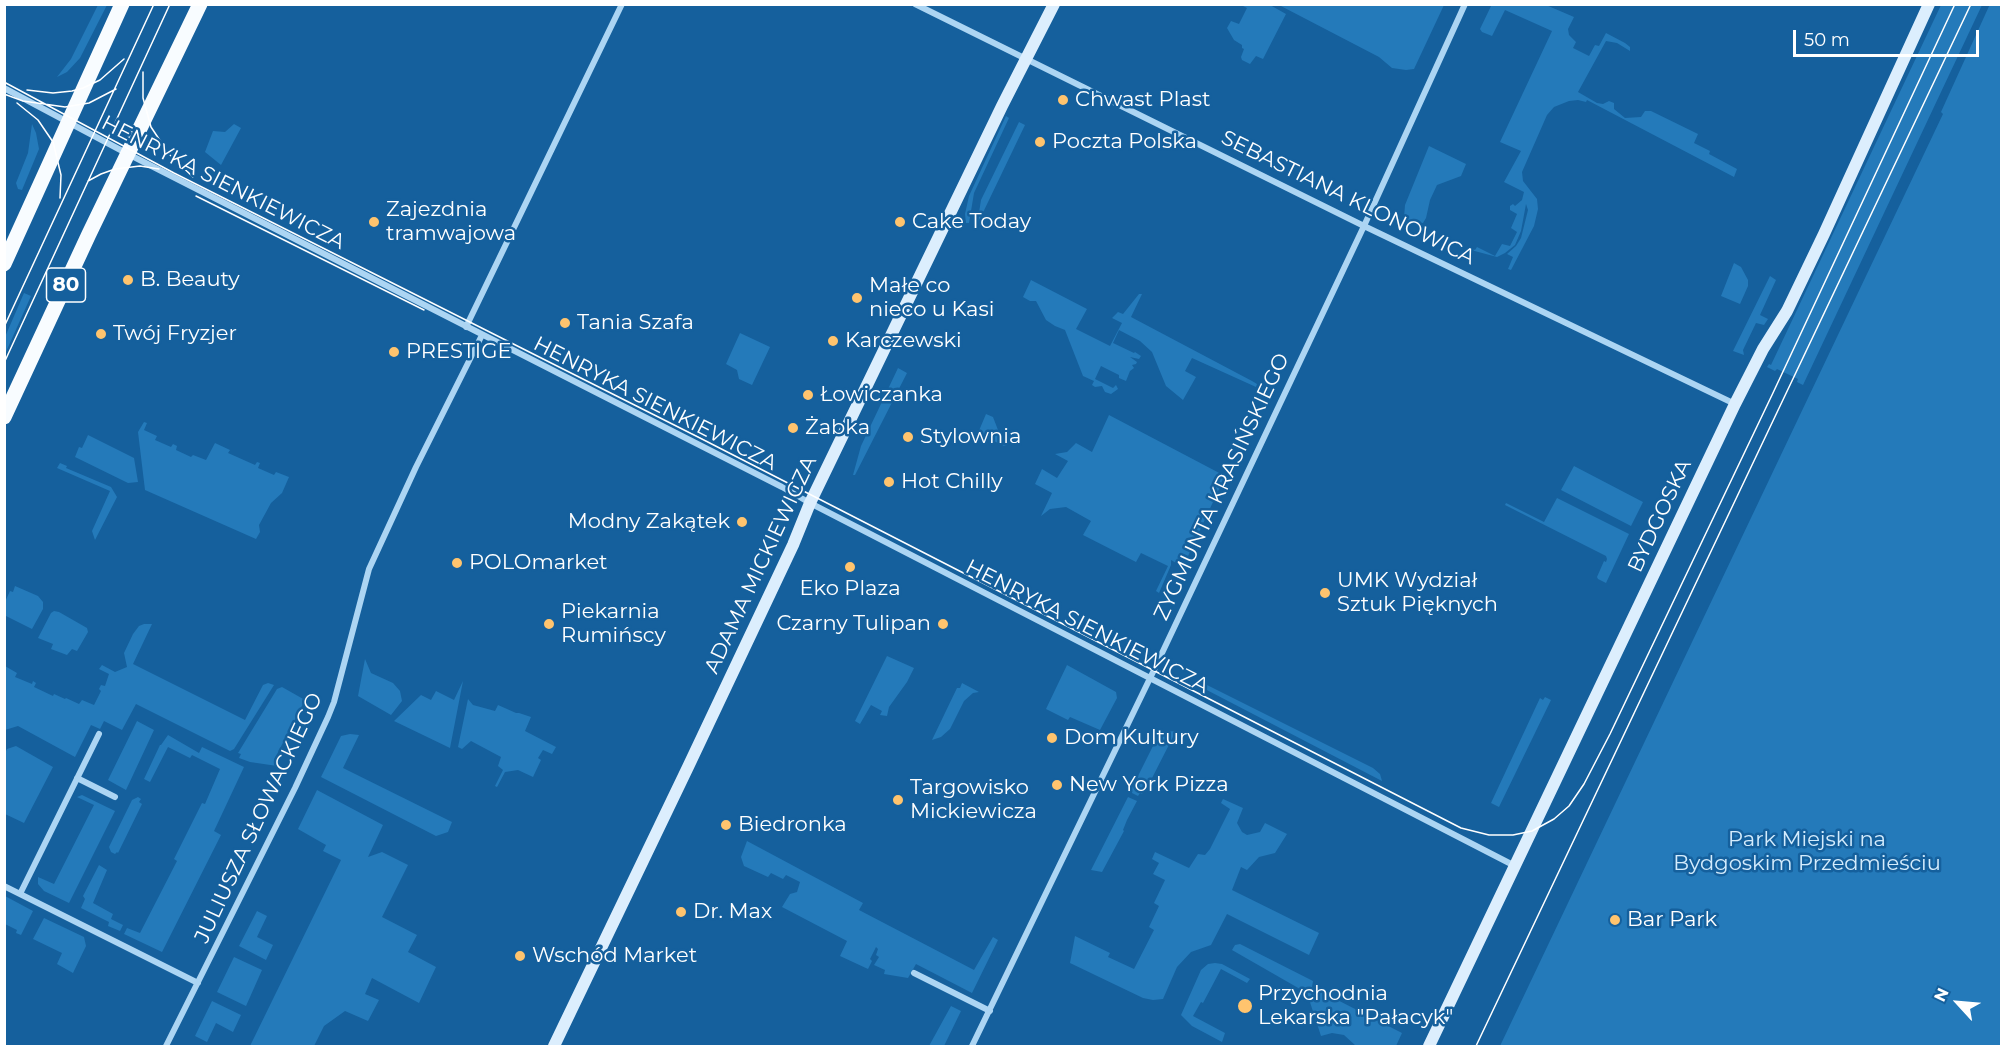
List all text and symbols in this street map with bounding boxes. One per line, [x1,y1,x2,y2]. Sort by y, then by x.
scale bar [1796,18,1982,56]
text: 50 m [1804,29,1850,51]
place label: Chwast Plast [1075,87,1210,113]
marker: Chwast Plast [1056,93,1070,107]
street label: HENRYKA SIENKIEWICZA [97,111,349,255]
street label: SEBASTIANA KLONOWICA [1217,125,1479,271]
place label: Poczta Polska [1052,129,1197,155]
marker: Poczta Polska [1033,135,1047,149]
place label: Zajezdnia tramwajowa [386,197,516,247]
place label: Cake Today [912,209,1031,235]
marker: Zajezdnia tramwajowa [367,215,381,229]
marker: Cake Today [893,215,907,229]
place label: B. Beauty [140,267,240,293]
road number: 80 [46,268,86,302]
marker: B. Beauty [121,273,135,287]
place label: Małe co nieco u Kasi [869,273,994,323]
marker: Małe co nieco u Kasi [850,291,864,305]
place label: Tania Szafa [577,310,694,336]
marker: Tania Szafa [558,316,572,330]
place label: Twój Fryzjer [113,321,237,347]
marker: Twój Fryzjer [94,327,108,341]
place label: Karczewski [845,328,962,354]
street label: HENRYKA SIENKIEWICZA [529,332,781,476]
marker: Karczewski [826,334,840,348]
place label: PRESTIGE [406,339,511,365]
marker: PRESTIGE [387,345,401,359]
street label: ZYGMUNTA KRASIŃSKIEGO [1149,349,1295,625]
place label: Łowiczanka [820,382,943,408]
marker: Łowiczanka [801,388,815,402]
place label: Żabka [805,415,870,441]
marker: Żabka [786,421,800,435]
place label: Stylownia [920,424,1021,450]
marker: Stylownia [901,430,915,444]
street label: ADAMA MICKIEWICZA [699,452,823,678]
street label: BYDGOSKA [1623,456,1697,576]
place label: Hot Chilly [901,469,1003,495]
marker: Hot Chilly [882,475,896,489]
place label: Modny Zakątek [568,509,730,535]
marker: Modny Zakątek [735,515,749,529]
place label: POLOmarket [469,550,608,576]
street label: HENRYKA SIENKIEWICZA [961,555,1213,699]
marker: POLOmarket [450,556,464,570]
marker: Eko Plaza [843,560,857,574]
place label: UMK Wydział Sztuk Pięknych [1337,568,1498,618]
place label: Eko Plaza [799,576,901,602]
marker: UMK Wydział Sztuk Pięknych [1318,586,1332,600]
place label: Piekarnia Rumińscy [561,599,666,649]
place label: Czarny Tulipan [777,611,931,637]
marker: Piekarnia Rumińscy [542,617,556,631]
marker: Czarny Tulipan [936,617,950,631]
street label: JULIUSZA SŁOWACKIEGO [190,689,328,947]
place label: Dom Kultury [1064,725,1199,751]
marker: Dom Kultury [1045,731,1059,745]
place label: New York Pizza [1069,772,1229,798]
place label: Targowisko Mickiewicza [910,775,1037,825]
marker: New York Pizza [1050,778,1064,792]
marker: Targowisko Mickiewicza [891,793,905,807]
place label: Biedronka [738,812,847,838]
marker: Biedronka [719,818,733,832]
park label: Park Miejski na Bydgoskim Przedmieściu [1673,827,1941,877]
place label: Dr. Max [693,899,772,925]
marker: Dr. Max [674,905,688,919]
place label: Bar Park [1627,907,1717,933]
marker: Bar Park [1608,913,1622,927]
place label: Wschód Market [532,943,697,969]
marker: Wschód Market [513,949,527,963]
north arrow [1928,973,1988,1033]
place label: Przychodnia Lekarska "Pałacyk" [1258,981,1453,1031]
text: N [1930,985,1953,1005]
marker: Przychodnia Lekarska "Pałacyk" [1236,997,1254,1015]

